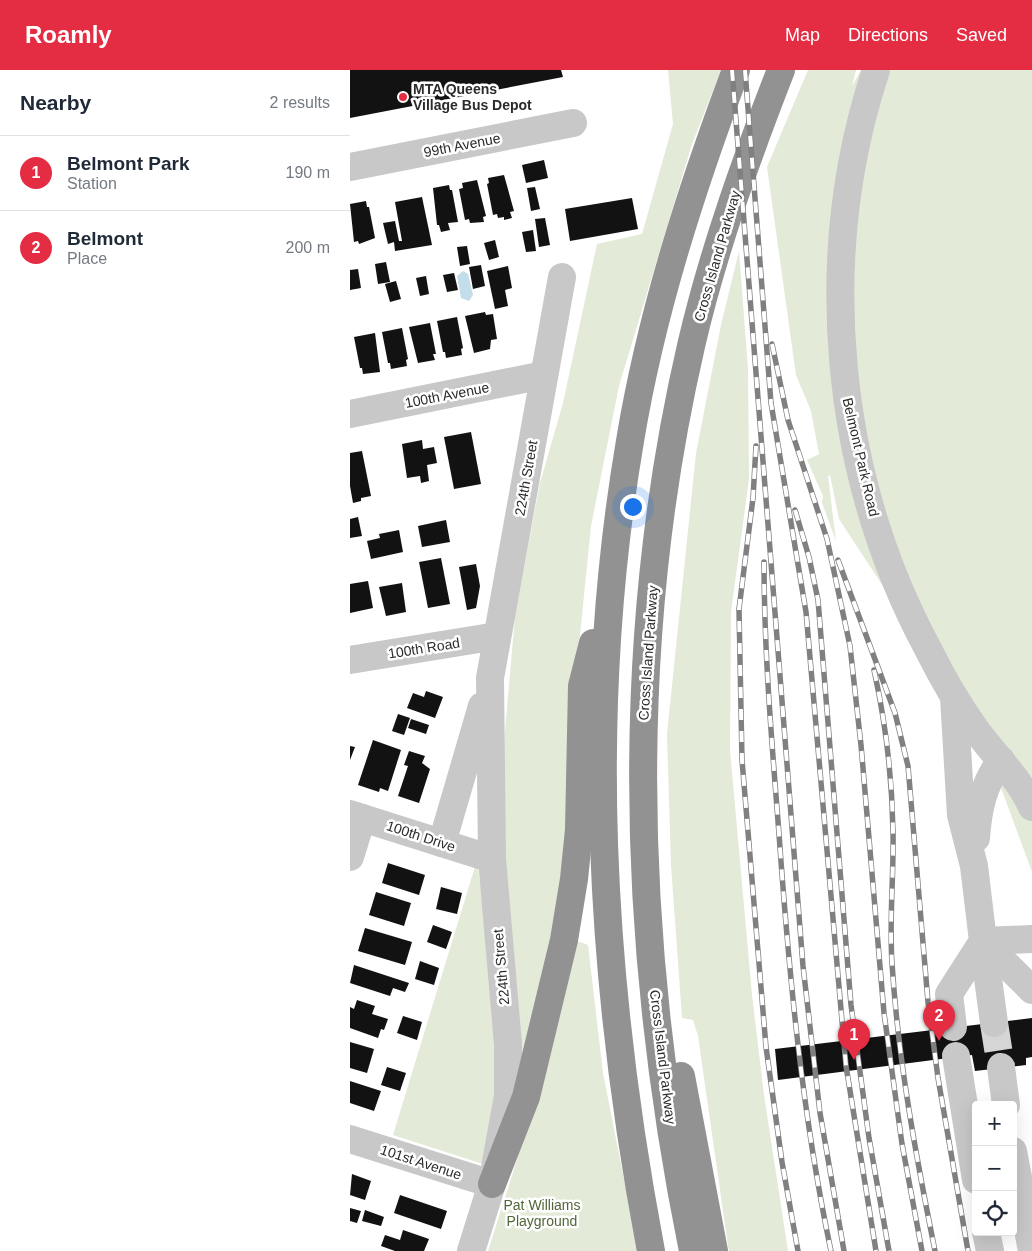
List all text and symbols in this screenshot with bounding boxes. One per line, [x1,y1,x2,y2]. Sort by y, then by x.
text: Roamly [25,21,112,48]
text: Map [785,25,820,45]
text: Directions [848,25,928,45]
text: Saved [956,25,1007,45]
place label: MTA Queens Village Bus Depot [413,81,532,113]
text: Nearby [20,91,91,114]
marker: MTA Queens Village Bus Depot [397,91,409,103]
text: 2 results [270,94,330,111]
street label: 99th Avenue [422,130,502,160]
text: Belmont Park [67,153,189,174]
text: 1 [32,164,40,181]
text: 190 m [286,164,330,181]
text: Station [67,175,117,192]
street label: Cross Island Parkway [691,189,743,323]
text: Belmont [67,228,143,249]
text: 2 [32,239,40,256]
text: 200 m [286,239,330,256]
text: Place [67,250,107,267]
street label: 100th Avenue [404,379,491,411]
street label: Belmont Park Road [840,396,882,518]
street label: 224th Street [511,439,541,517]
your location [620,494,646,520]
street label: Cross Island Parkway [635,585,661,721]
street label: 100th Road [387,634,461,662]
street label: 100th Drive [384,817,458,855]
street label: 224th Street [490,928,512,1006]
street label: Cross Island Parkway [647,989,679,1125]
pin: 2 [923,1000,955,1041]
pin: 1 [838,1019,870,1060]
map controls [972,1101,1017,1236]
button: + [972,1101,1017,1146]
street label: 101st Avenue [378,1141,464,1183]
button: − [972,1146,1017,1191]
button: locate [972,1191,1017,1236]
park label: Pat Williams Playground [503,1197,581,1229]

